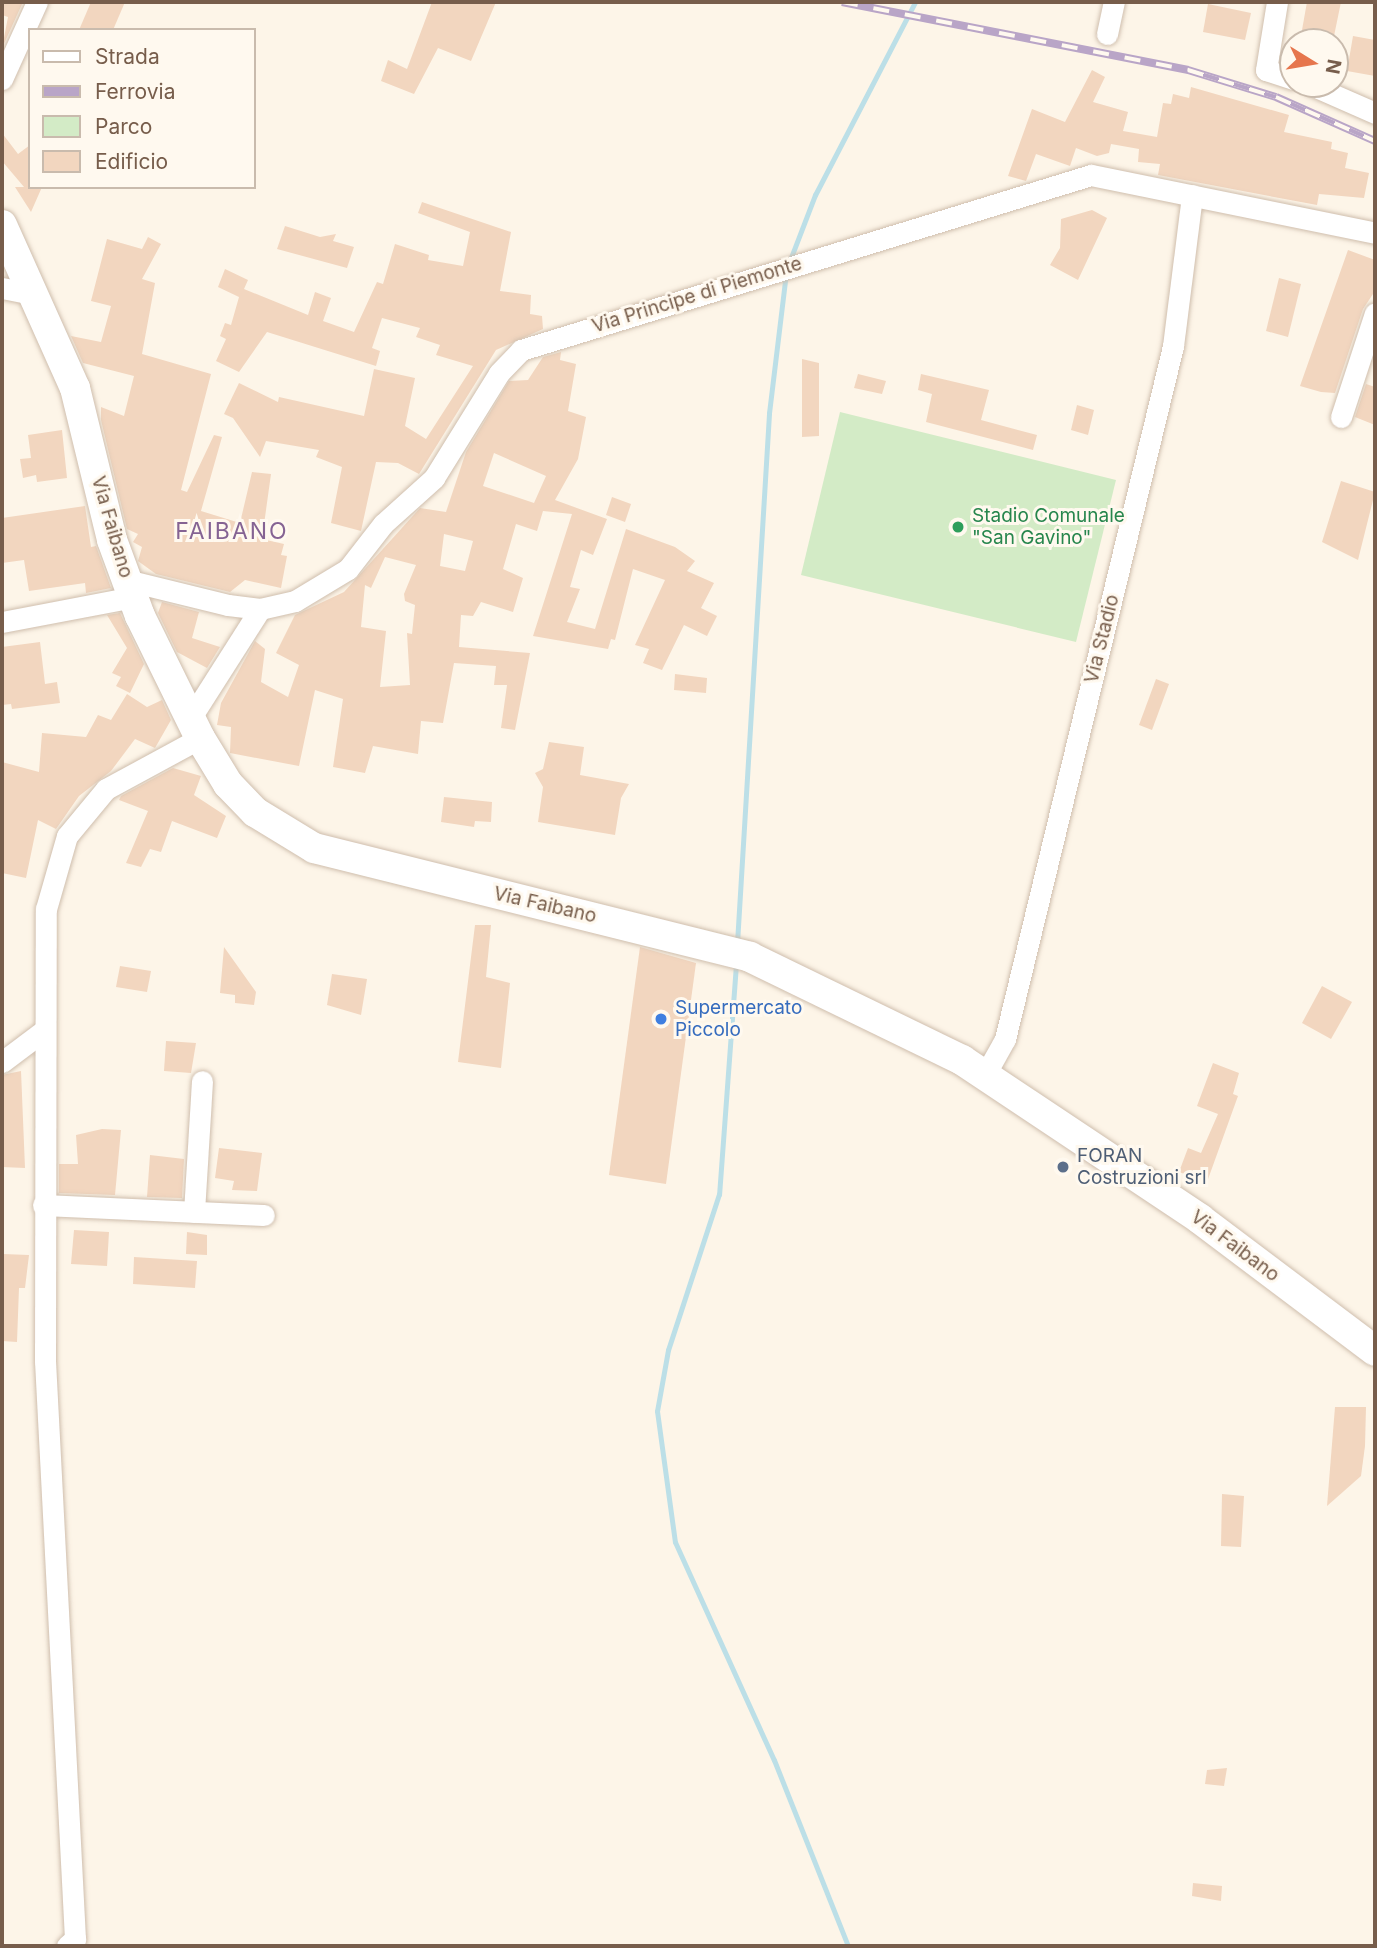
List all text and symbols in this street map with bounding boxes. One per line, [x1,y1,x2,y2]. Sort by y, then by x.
legend [28,28,256,189]
north arrow [1279,28,1349,98]
text: Strada [95,44,160,69]
text: N [1320,57,1346,76]
text: Ferrovia [95,79,175,104]
text: Parco [95,114,152,139]
text: Edificio [95,149,168,174]
street label: Via Principe di Piemonte [589,252,805,338]
street label: Via Faibano [87,473,137,581]
place label: Stadio Comunale "San Gavino" [972,505,1125,549]
district label: FAIBANO [176,517,288,545]
marker: Stadio Comunale "San Gavino" [950,519,966,535]
street label: Via Stadio [1080,592,1124,686]
street label: Via Faibano [491,882,599,928]
place label: Supermercato Piccolo [675,997,802,1041]
marker: Supermercato Piccolo [653,1011,669,1027]
place label: FORAN Costruzioni srl [1077,1145,1207,1189]
marker: FORAN Costruzioni srl [1055,1159,1071,1175]
street label: Via Faibano [1186,1205,1284,1287]

